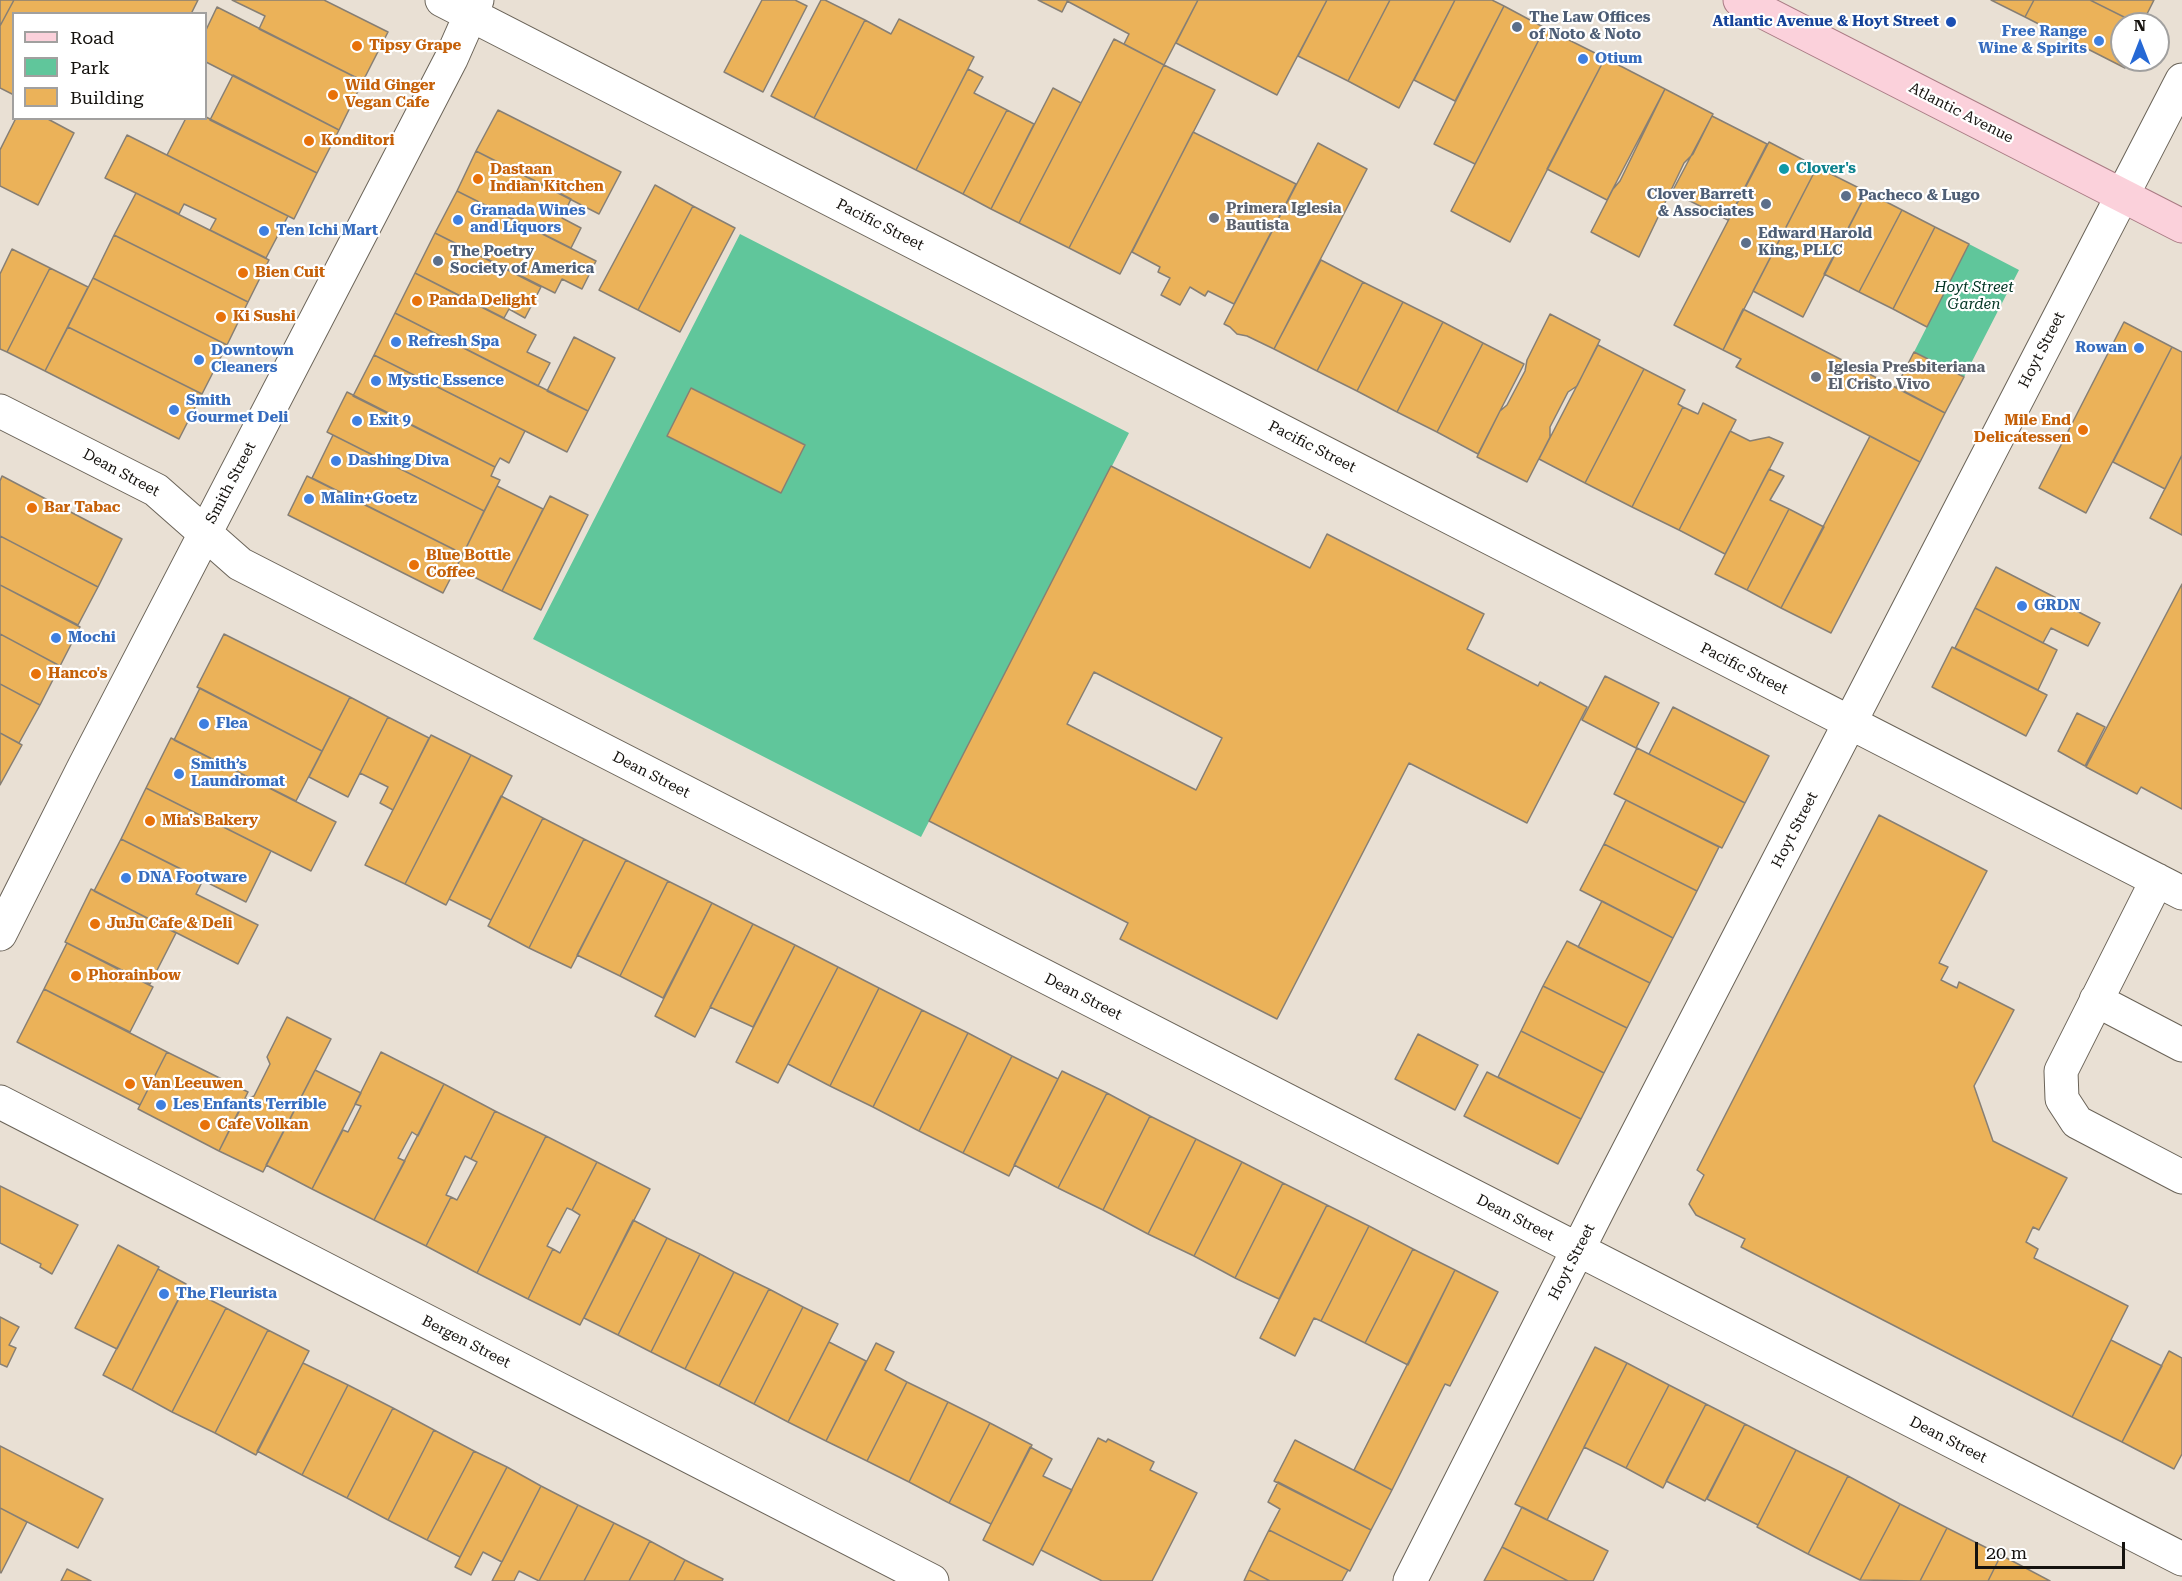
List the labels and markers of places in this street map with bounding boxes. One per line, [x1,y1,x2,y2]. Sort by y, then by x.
place label: The Law Offices of Noto & Noto [1529,9,1650,44]
place label: Atlantic Avenue & Hoyt Street [1713,13,1939,31]
marker: Atlantic Avenue & Hoyt Street [1944,15,1958,29]
marker: The Law Offices of Noto & Noto [1510,20,1524,34]
place label: Free Range Wine & Spirits [1978,23,2087,58]
marker: Free Range Wine & Spirits [2092,34,2106,48]
place label: Tipsy Grape [369,37,461,55]
marker: Tipsy Grape [350,39,364,53]
place label: Otium [1595,50,1643,68]
marker: Otium [1576,52,1590,66]
place label: Wild Ginger Vegan Cafe [345,77,435,112]
marker: Wild Ginger Vegan Cafe [326,88,340,102]
place label: Konditori [321,132,394,150]
marker: Konditori [302,134,316,148]
place label: Clover's [1796,160,1856,178]
place label: Dastaan Indian Kitchen [490,161,604,196]
marker: Clover's [1777,162,1791,176]
marker: Dastaan Indian Kitchen [471,172,485,186]
place label: Clover Barrett & Associates [1647,186,1754,221]
place label: Pacheco & Lugo [1858,187,1980,205]
marker: Pacheco & Lugo [1839,189,1853,203]
marker: Clover Barrett & Associates [1759,197,1773,211]
place label: Primera Iglesia Bautista [1226,200,1341,235]
place label: Granada Wines and Liquors [470,202,586,237]
marker: Primera Iglesia Bautista [1207,211,1221,225]
marker: Granada Wines and Liquors [451,213,465,227]
place label: Ten Ichi Mart [276,222,378,240]
marker: Ten Ichi Mart [257,224,271,238]
place label: Edward Harold King, PLLC [1758,225,1872,260]
marker: Edward Harold King, PLLC [1739,236,1753,250]
place label: The Poetry Society of America [450,243,594,278]
marker: The Poetry Society of America [431,254,445,268]
place label: Bien Cuit [255,264,325,282]
marker: Bien Cuit [236,266,250,280]
place label: Panda Delight [429,292,537,310]
marker: Panda Delight [410,294,424,308]
place label: Ki Sushi [233,308,296,326]
marker: Ki Sushi [214,310,228,324]
place label: Refresh Spa [408,333,499,351]
marker: Refresh Spa [389,335,403,349]
place label: Rowan [2075,339,2127,357]
marker: Rowan [2132,341,2146,355]
place label: Downtown Cleaners [211,342,294,377]
marker: Downtown Cleaners [192,353,206,367]
place label: Iglesia Presbiteriana El Cristo Vivo [1828,359,1985,394]
marker: Iglesia Presbiteriana El Cristo Vivo [1809,370,1823,384]
place label: Mystic Essence [388,372,504,390]
marker: Mystic Essence [369,374,383,388]
place label: Smith Gourmet Deli [186,392,288,427]
marker: Smith Gourmet Deli [167,403,181,417]
place label: Exit 9 [369,412,411,430]
place label: Mile End Delicatessen [1974,412,2071,447]
marker: Exit 9 [350,414,364,428]
marker: Mile End Delicatessen [2076,423,2090,437]
place label: Dashing Diva [348,452,449,470]
marker: Dashing Diva [329,454,343,468]
place label: Malin+Goetz [321,490,417,508]
marker: Malin+Goetz [302,492,316,506]
place label: Bar Tabac [44,499,120,517]
marker: Bar Tabac [25,501,39,515]
place label: Blue Bottle Coffee [426,547,511,582]
marker: Blue Bottle Coffee [407,558,421,572]
place label: GRDN [2034,597,2080,615]
marker: GRDN [2015,599,2029,613]
place label: Mochi [68,629,116,647]
marker: Mochi [49,631,63,645]
place label: Hanco's [48,665,107,683]
marker: Hanco's [29,667,43,681]
place label: Flea [216,715,248,733]
marker: Flea [197,717,211,731]
place label: Smith’s Laundromat [191,756,285,791]
marker: Smith’s Laundromat [172,767,186,781]
place label: Mia's Bakery [162,812,258,830]
marker: Mia's Bakery [143,814,157,828]
place label: DNA Footware [138,869,247,887]
marker: DNA Footware [119,871,133,885]
place label: JuJu Cafe & Deli [107,915,232,933]
marker: JuJu Cafe & Deli [88,917,102,931]
place label: Phorainbow [88,967,181,985]
marker: Phorainbow [69,969,83,983]
place label: Van Leeuwen [142,1075,243,1093]
marker: Van Leeuwen [123,1077,137,1091]
place label: Les Enfants Terrible [173,1096,327,1114]
marker: Les Enfants Terrible [154,1098,168,1112]
place label: Cafe Volkan [217,1116,309,1134]
marker: Cafe Volkan [198,1118,212,1132]
place label: The Fleurista [176,1285,277,1303]
marker: The Fleurista [157,1287,171,1301]

